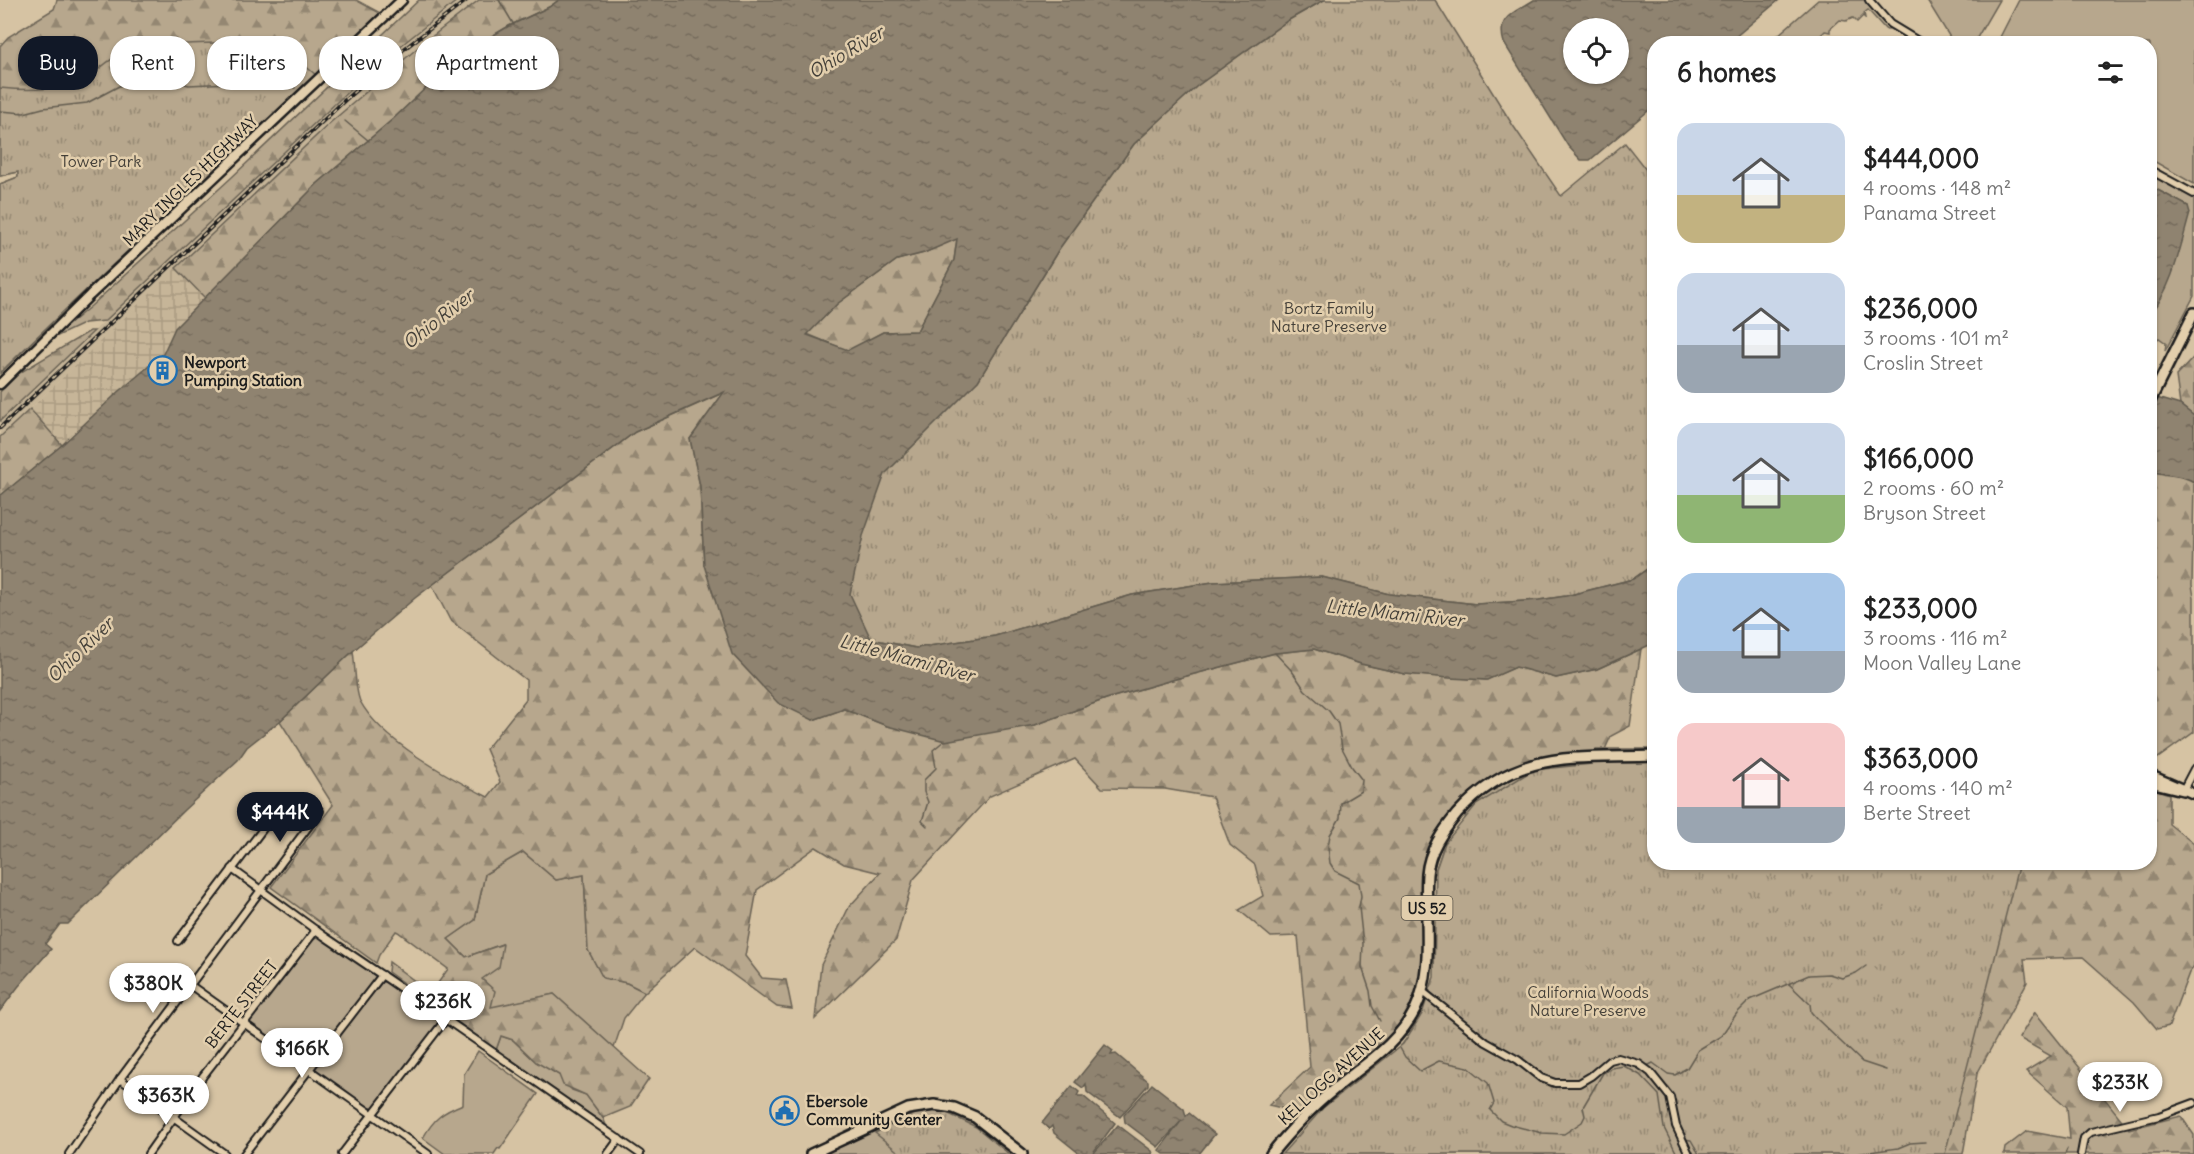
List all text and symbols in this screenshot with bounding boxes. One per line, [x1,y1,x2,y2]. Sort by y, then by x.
map controls [1563,18,1629,84]
button: locate [1563,18,1629,84]
water label: Ohio River [804,19,890,83]
chip: Buy [18,36,98,90]
chip: Rent [110,36,195,90]
chip: Filters [207,36,307,90]
chip: New [319,36,403,90]
chip: Apartment [415,36,559,90]
text: 6 homes [1677,56,1776,89]
icon: filters [2094,56,2127,89]
street label: MARY INGLES HIGHWAY [118,110,262,250]
text: $444,000 [1863,142,1979,175]
icon: home [1725,147,1797,219]
park label: Tower Park [61,151,141,171]
text: 4 rooms · 148 m² [1863,175,2011,200]
text: Panama Street [1863,200,1996,225]
water label: Ohio River [398,282,480,354]
text: $236,000 [1863,292,1978,325]
icon: home [1725,297,1797,369]
park label: Bortz Family Nature Preserve [1271,298,1387,336]
text: 3 rooms · 101 m² [1863,325,2009,350]
text: Croslin Street [1863,350,1983,375]
place label: Newport Pumping Station [184,352,302,391]
building icon: Newport Pumping Station [147,355,179,387]
text: $166,000 [1863,442,1974,475]
icon: home [1725,447,1797,519]
text: 2 rooms · 60 m² [1863,475,2004,500]
text: Bryson Street [1863,500,1986,525]
text: $233,000 [1863,592,1978,625]
water label: Little Miami River [1325,594,1468,632]
icon: home [1725,597,1797,669]
water label: Ohio River [42,611,120,687]
text: 3 rooms · 116 m² [1863,625,2007,650]
water label: Little Miami River [837,629,979,688]
text: Moon Valley Lane [1863,650,2021,675]
text: $363,000 [1863,742,1979,775]
icon: home [1725,747,1797,819]
text: 4 rooms · 140 m² [1863,775,2013,800]
pin: $444K [238,792,322,843]
text: $444K [251,799,309,824]
text: Berte Street [1863,800,1970,825]
road number: US 52 [1402,896,1452,920]
street label: BERTE STREET [201,956,281,1052]
pin: $380K [111,963,195,1014]
text: $380K [123,970,183,995]
pin: $236K [401,981,485,1032]
park label: California Woods Nature Preserve [1527,982,1649,1020]
text: $236K [414,988,472,1013]
street label: KELLOGG AVENUE [1274,1023,1388,1129]
pin: $166K [260,1028,344,1079]
text: $166K [275,1035,329,1060]
pin: $233K [2078,1062,2162,1113]
text: $233K [2091,1069,2149,1094]
pin: $363K [124,1075,208,1126]
text: $363K [137,1082,195,1107]
place label: Ebersole Community Center [806,1091,943,1130]
public building icon: Ebersole Community Center [769,1094,801,1126]

